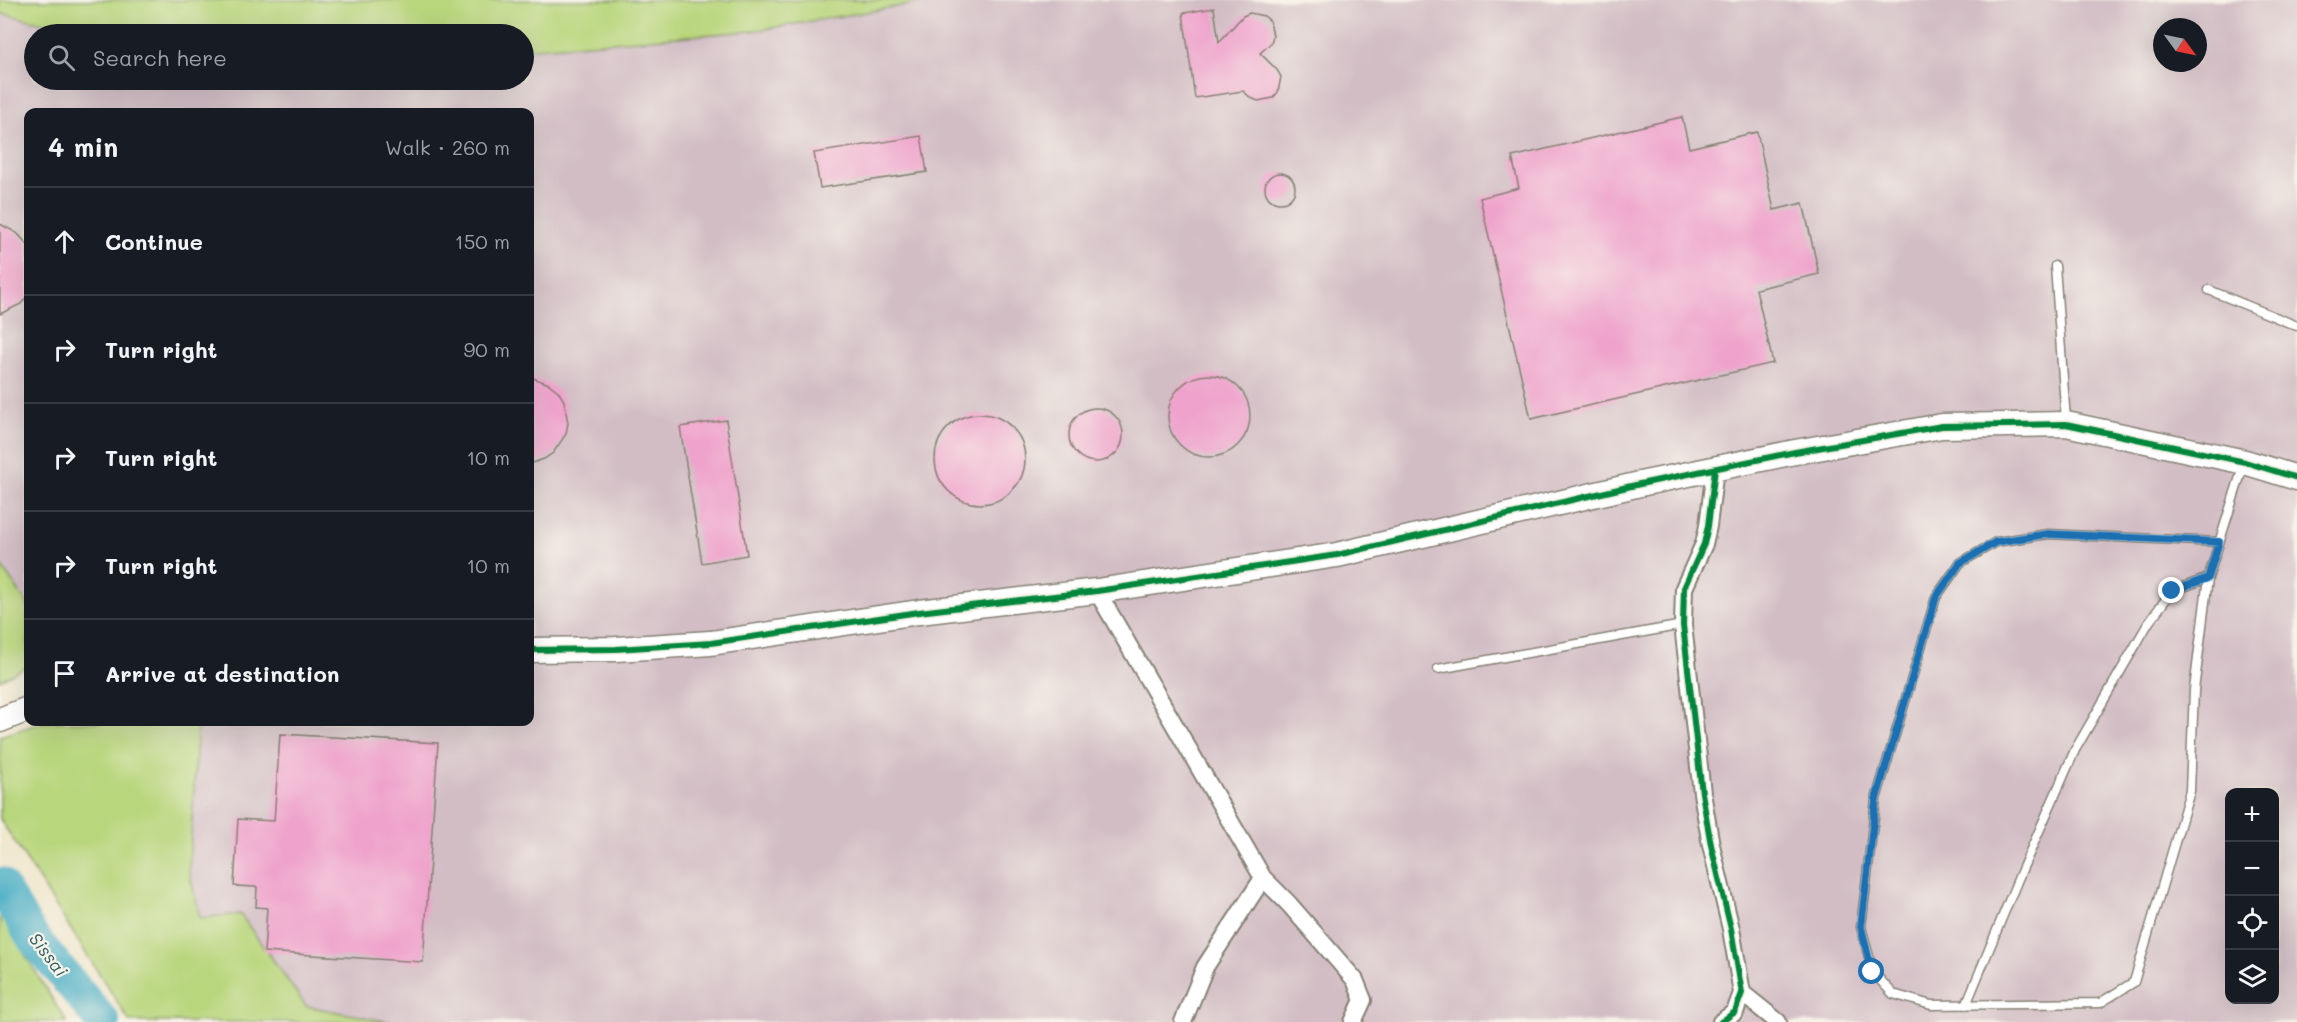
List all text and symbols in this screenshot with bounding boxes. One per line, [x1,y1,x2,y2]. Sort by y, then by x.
north arrow [2153,18,2207,72]
search box [24,24,534,90]
icon: search [45,41,78,74]
text: Search here [93,43,227,72]
text: 4 min [48,130,118,164]
text: Walk · 260 m [385,134,510,160]
icon: ahead [48,225,81,258]
text: Continue [105,227,203,256]
text: 150 m [455,228,510,254]
icon: right [48,333,81,366]
text: Turn right [105,335,217,364]
text: 90 m [464,336,510,362]
icon: right [48,441,81,474]
text: Turn right [105,443,217,472]
text: 10 m [466,444,510,470]
icon: right [48,549,81,582]
text: Turn right [105,551,217,580]
text: 10 m [466,552,510,578]
route end [2158,577,2184,603]
icon: arrive [48,657,81,690]
text: Arrive at destination [105,659,340,688]
map controls [2225,788,2279,1004]
button: + [2225,788,2279,842]
button: − [2225,842,2279,896]
button: locate [2225,896,2279,950]
water label: Sissai [24,927,74,982]
button: layers [2225,950,2279,1004]
route start [1858,958,1884,984]

